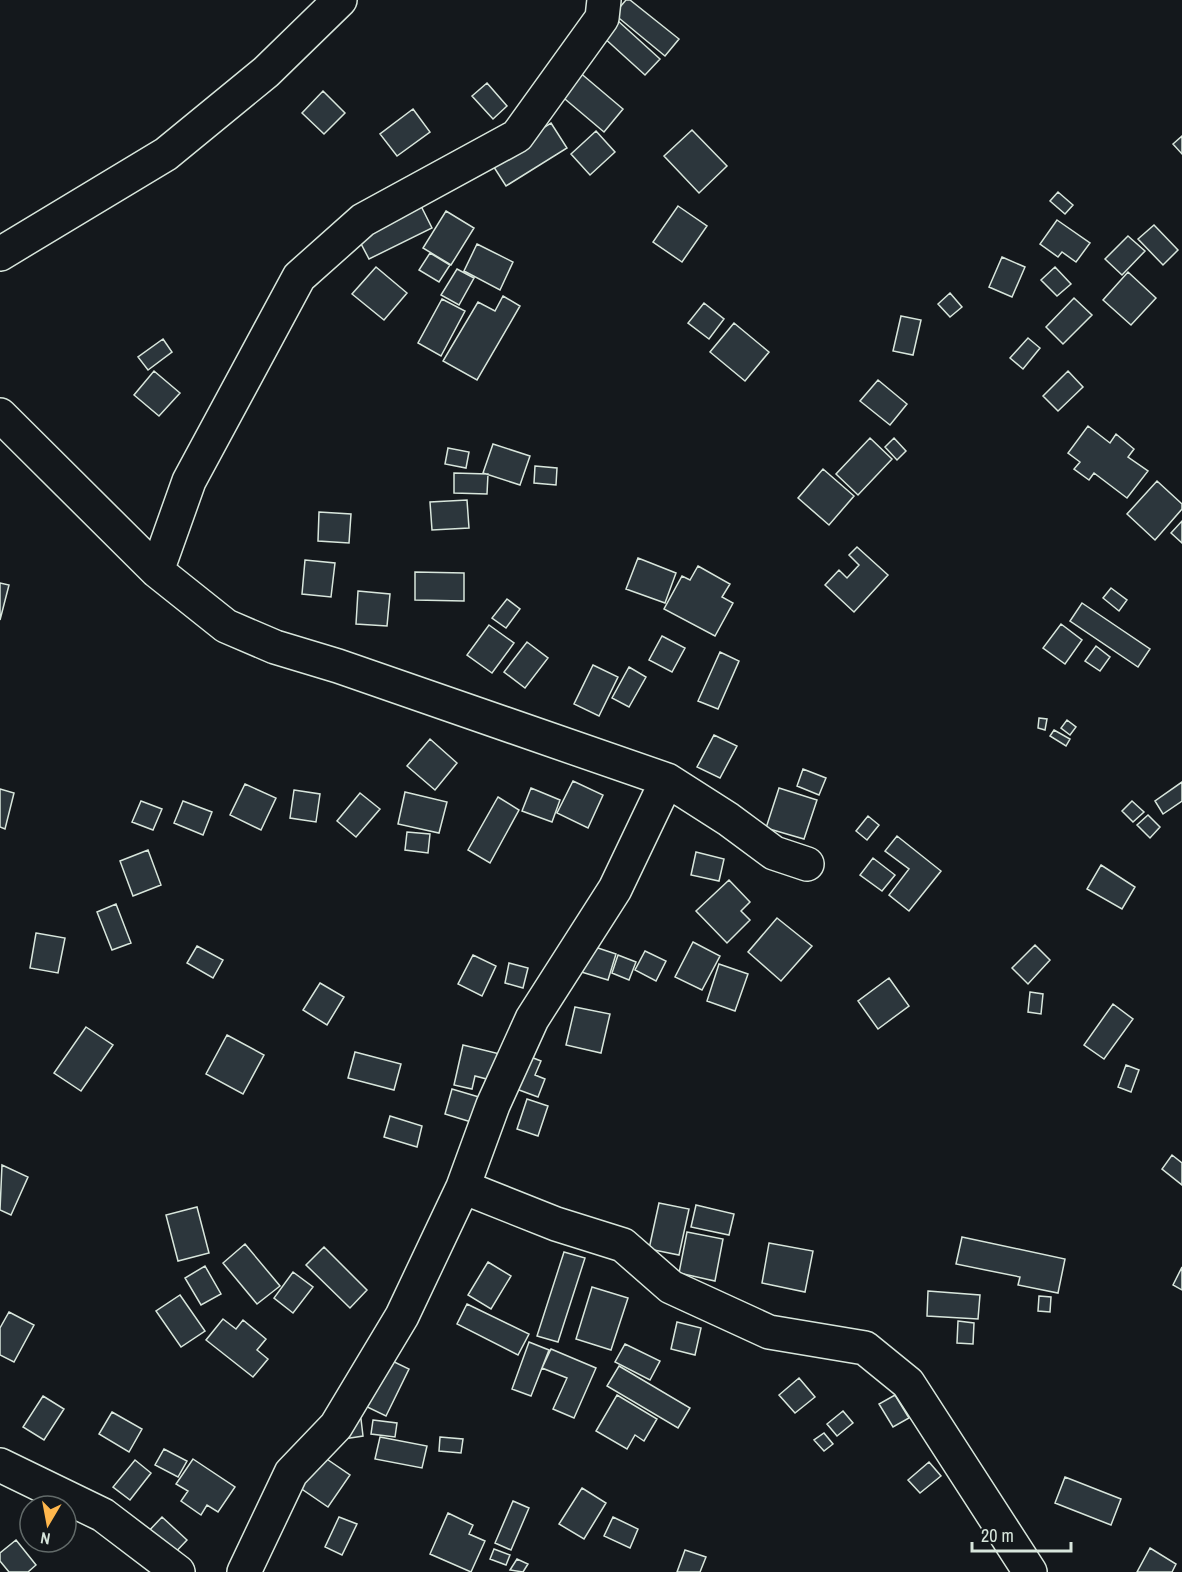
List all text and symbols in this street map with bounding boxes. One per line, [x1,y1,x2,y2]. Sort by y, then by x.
north arrow [18,1494,78,1554]
scale bar [972,1515,1071,1553]
text: 20 m [981,1523,1014,1548]
text: N [39,1527,52,1550]

